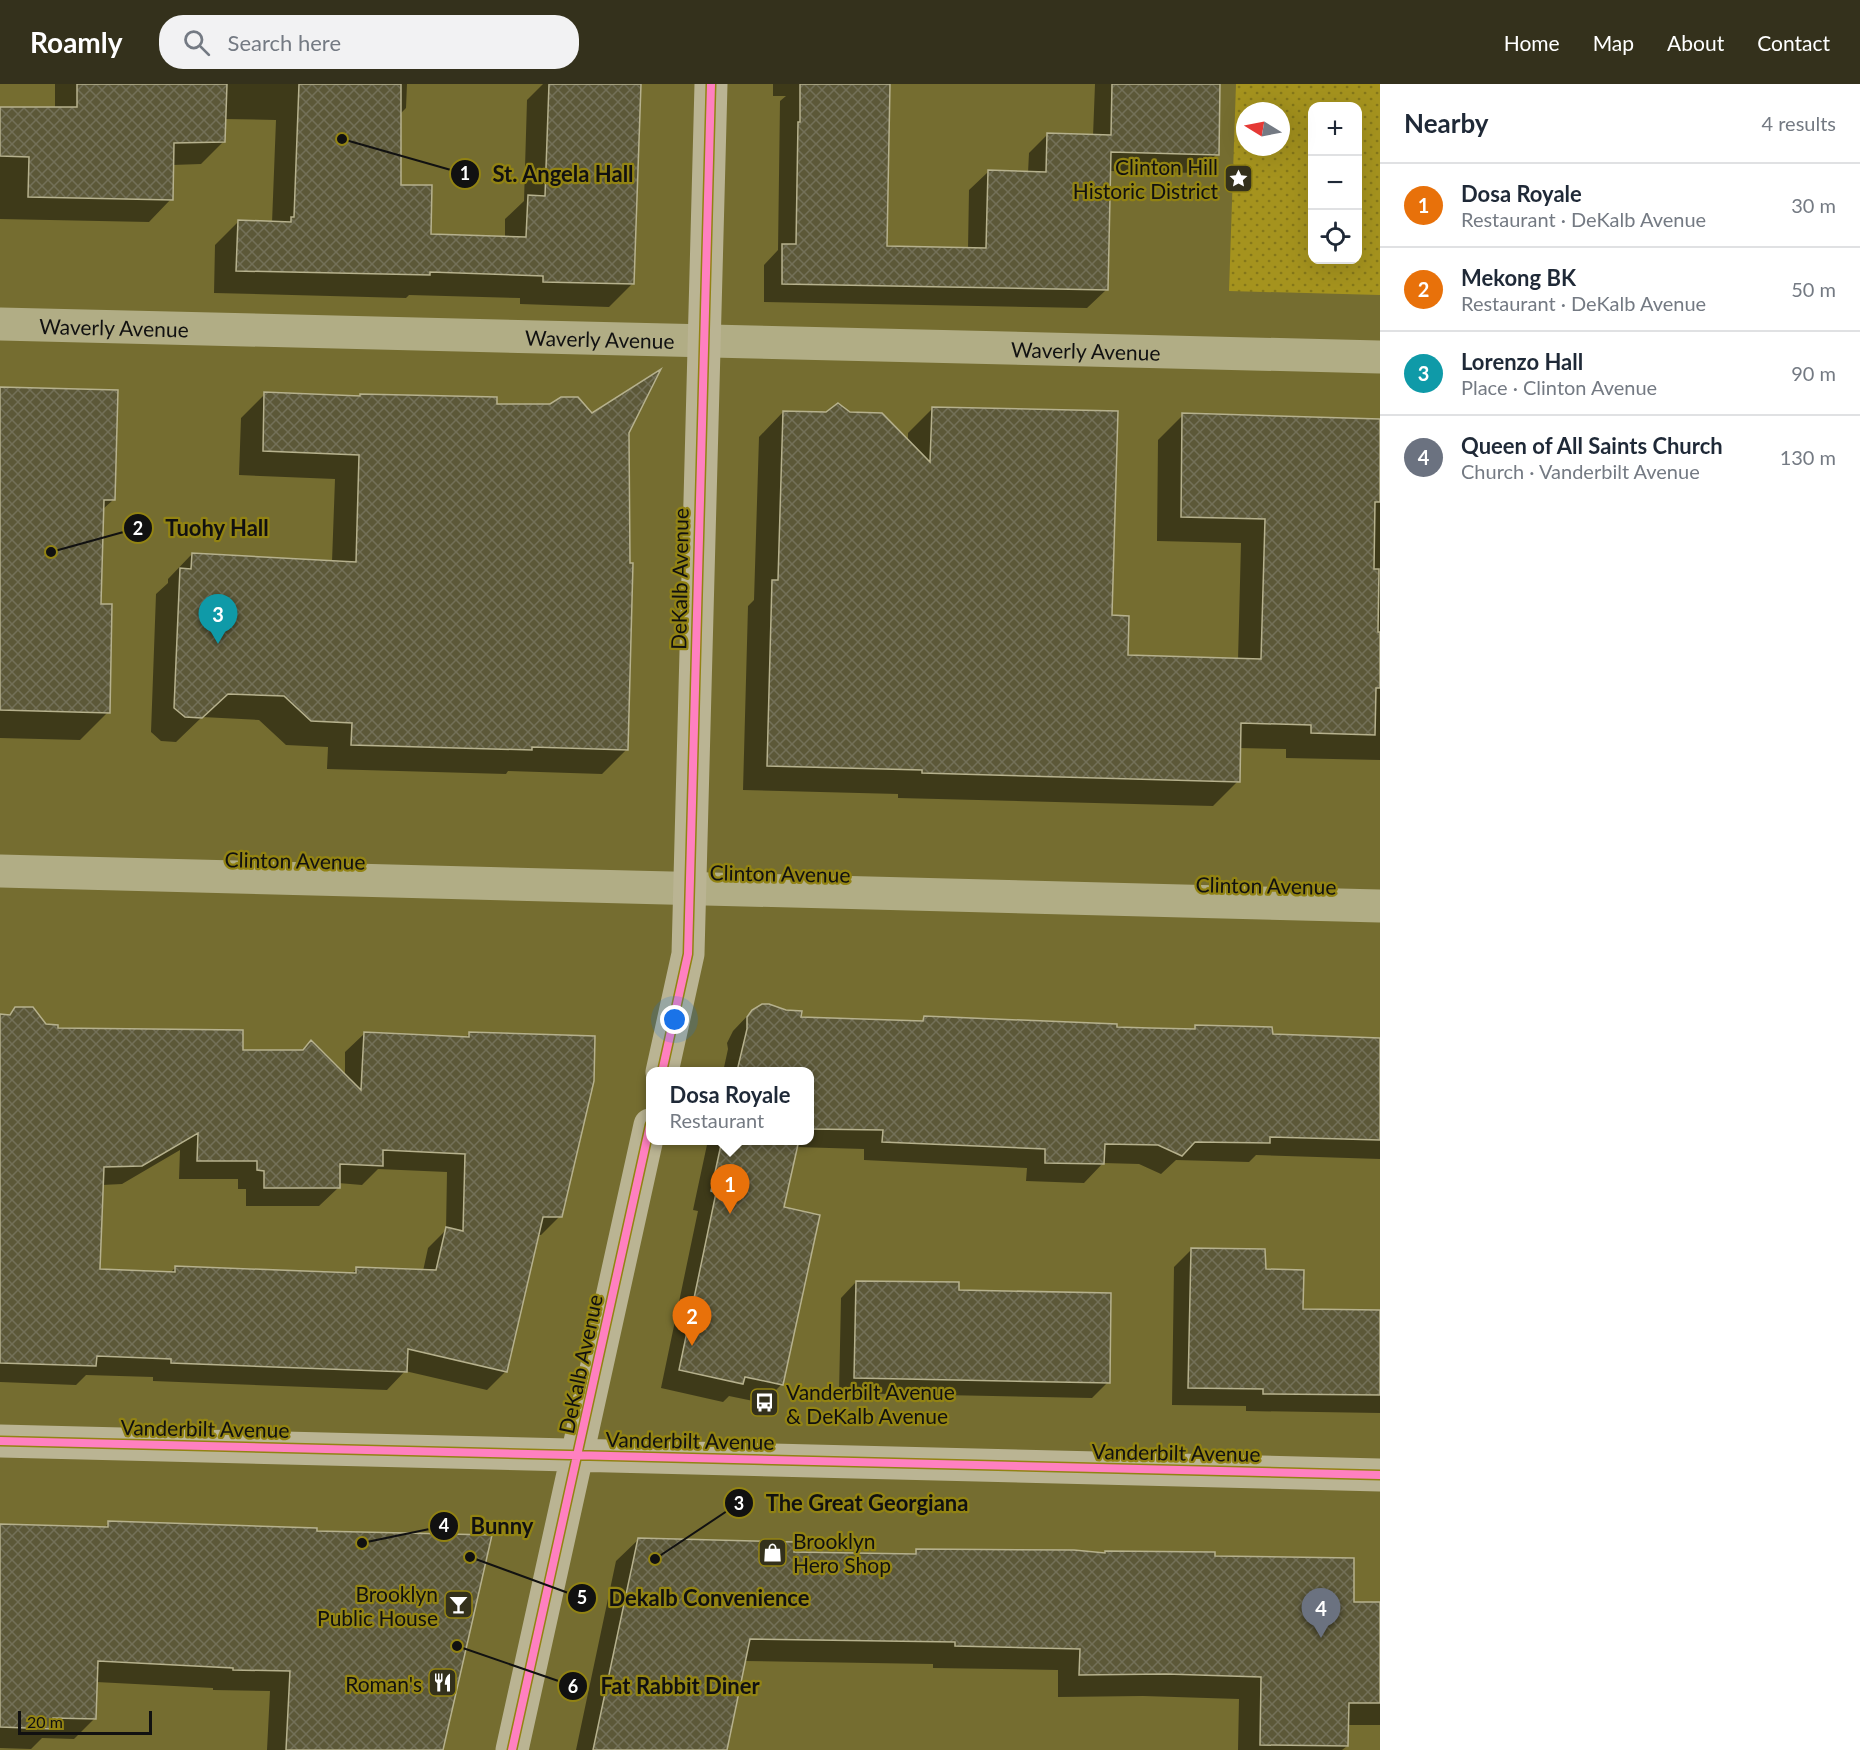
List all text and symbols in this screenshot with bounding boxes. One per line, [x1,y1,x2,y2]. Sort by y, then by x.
search box [159,15,579,69]
text: Roamly [30,25,123,59]
icon: search [180,26,213,59]
text: Search here [228,29,341,56]
text: Home [1504,30,1560,55]
text: Map [1593,30,1634,55]
text: About [1667,30,1724,55]
text: Contact [1757,30,1830,55]
north arrow [1236,102,1290,156]
map controls [1308,102,1362,264]
button: + [1308,102,1362,156]
text: Nearby [1404,107,1489,139]
text: 4 results [1761,111,1836,135]
callout: St. Angela Hall [450,154,646,194]
place label: Clinton Hill Historic District [1073,154,1218,203]
button: − [1308,156,1362,210]
text: St. Angela Hall [492,160,634,187]
text: 1 [460,162,470,184]
place icon: Clinton Hill Historic District [1223,162,1255,194]
text: Dosa Royale [1461,180,1582,207]
text: 1 [1418,193,1429,217]
text: 30 m [1791,193,1836,217]
text: Restaurant · DeKalb Avenue [1461,207,1706,231]
button: locate [1308,210,1362,264]
text: Mekong BK [1461,264,1576,291]
text: 2 [1418,277,1429,301]
text: 50 m [1791,277,1836,301]
text: Restaurant · DeKalb Avenue [1461,291,1706,315]
street label: Waverly Avenue [39,312,189,341]
street label: Waverly Avenue [525,324,675,353]
street label: Waverly Avenue [1011,336,1161,364]
text: Lorenzo Hall [1461,348,1583,375]
text: 3 [1418,361,1429,385]
text: 90 m [1791,361,1836,385]
text: Place · Clinton Avenue [1461,375,1657,399]
text: Queen of All Saints Church [1461,432,1723,459]
text: 4 [1418,445,1429,469]
text: 130 m [1780,445,1836,469]
text: Church · Vanderbilt Avenue [1461,459,1700,483]
callout: Tuohy Hall [123,508,281,548]
street label: DeKalb Avenue [665,508,693,650]
text: Tuohy Hall [165,514,269,541]
text: 2 [133,517,143,539]
pin: 3 [198,594,238,644]
street label: Clinton Avenue [224,846,366,874]
street label: Clinton Avenue [709,859,851,887]
street label: Clinton Avenue [1195,871,1337,899]
your location [660,1005,689,1034]
popup [646,1067,814,1145]
text: Dosa Royale [670,1081,790,1108]
text: Restaurant [670,1108,764,1132]
pin: 1 [710,1164,750,1214]
street label: DeKalb Avenue [553,1292,607,1436]
pin: 2 [672,1296,712,1346]
place label: Vanderbilt Avenue & DeKalb Avenue [786,1379,955,1428]
bus stop icon: Vanderbilt Avenue & DeKalb Avenue [749,1387,781,1419]
street label: Vanderbilt Avenue [120,1414,290,1442]
street label: Vanderbilt Avenue [605,1426,775,1454]
street label: Vanderbilt Avenue [1091,1438,1261,1466]
callout: The Great Georgiana [724,1483,981,1523]
text: The Great Georgiana [766,1489,968,1516]
text: 3 [734,1492,744,1514]
callout: Bunny [429,1506,546,1546]
text: Bunny [471,1512,534,1539]
text: 4 [439,1514,449,1536]
place label: Brooklyn Hero Shop [793,1528,891,1577]
shop icon: Brooklyn Hero Shop [756,1536,788,1568]
callout: Dekalb Convenience [567,1578,822,1618]
place label: Brooklyn Public House [317,1581,438,1630]
text: Dekalb Convenience [609,1584,810,1611]
text: 5 [577,1586,587,1608]
pin: 4 [1302,1588,1340,1638]
bar icon: Brooklyn Public House [443,1589,475,1621]
callout: Fat Rabbit Diner [558,1666,772,1706]
restaurant icon: Roman's [427,1667,459,1699]
place label: Roman's [345,1671,422,1696]
text: Fat Rabbit Diner [600,1672,760,1699]
text: 6 [568,1675,578,1697]
scale bar [18,1708,152,1736]
text: 20 m [27,1712,63,1731]

